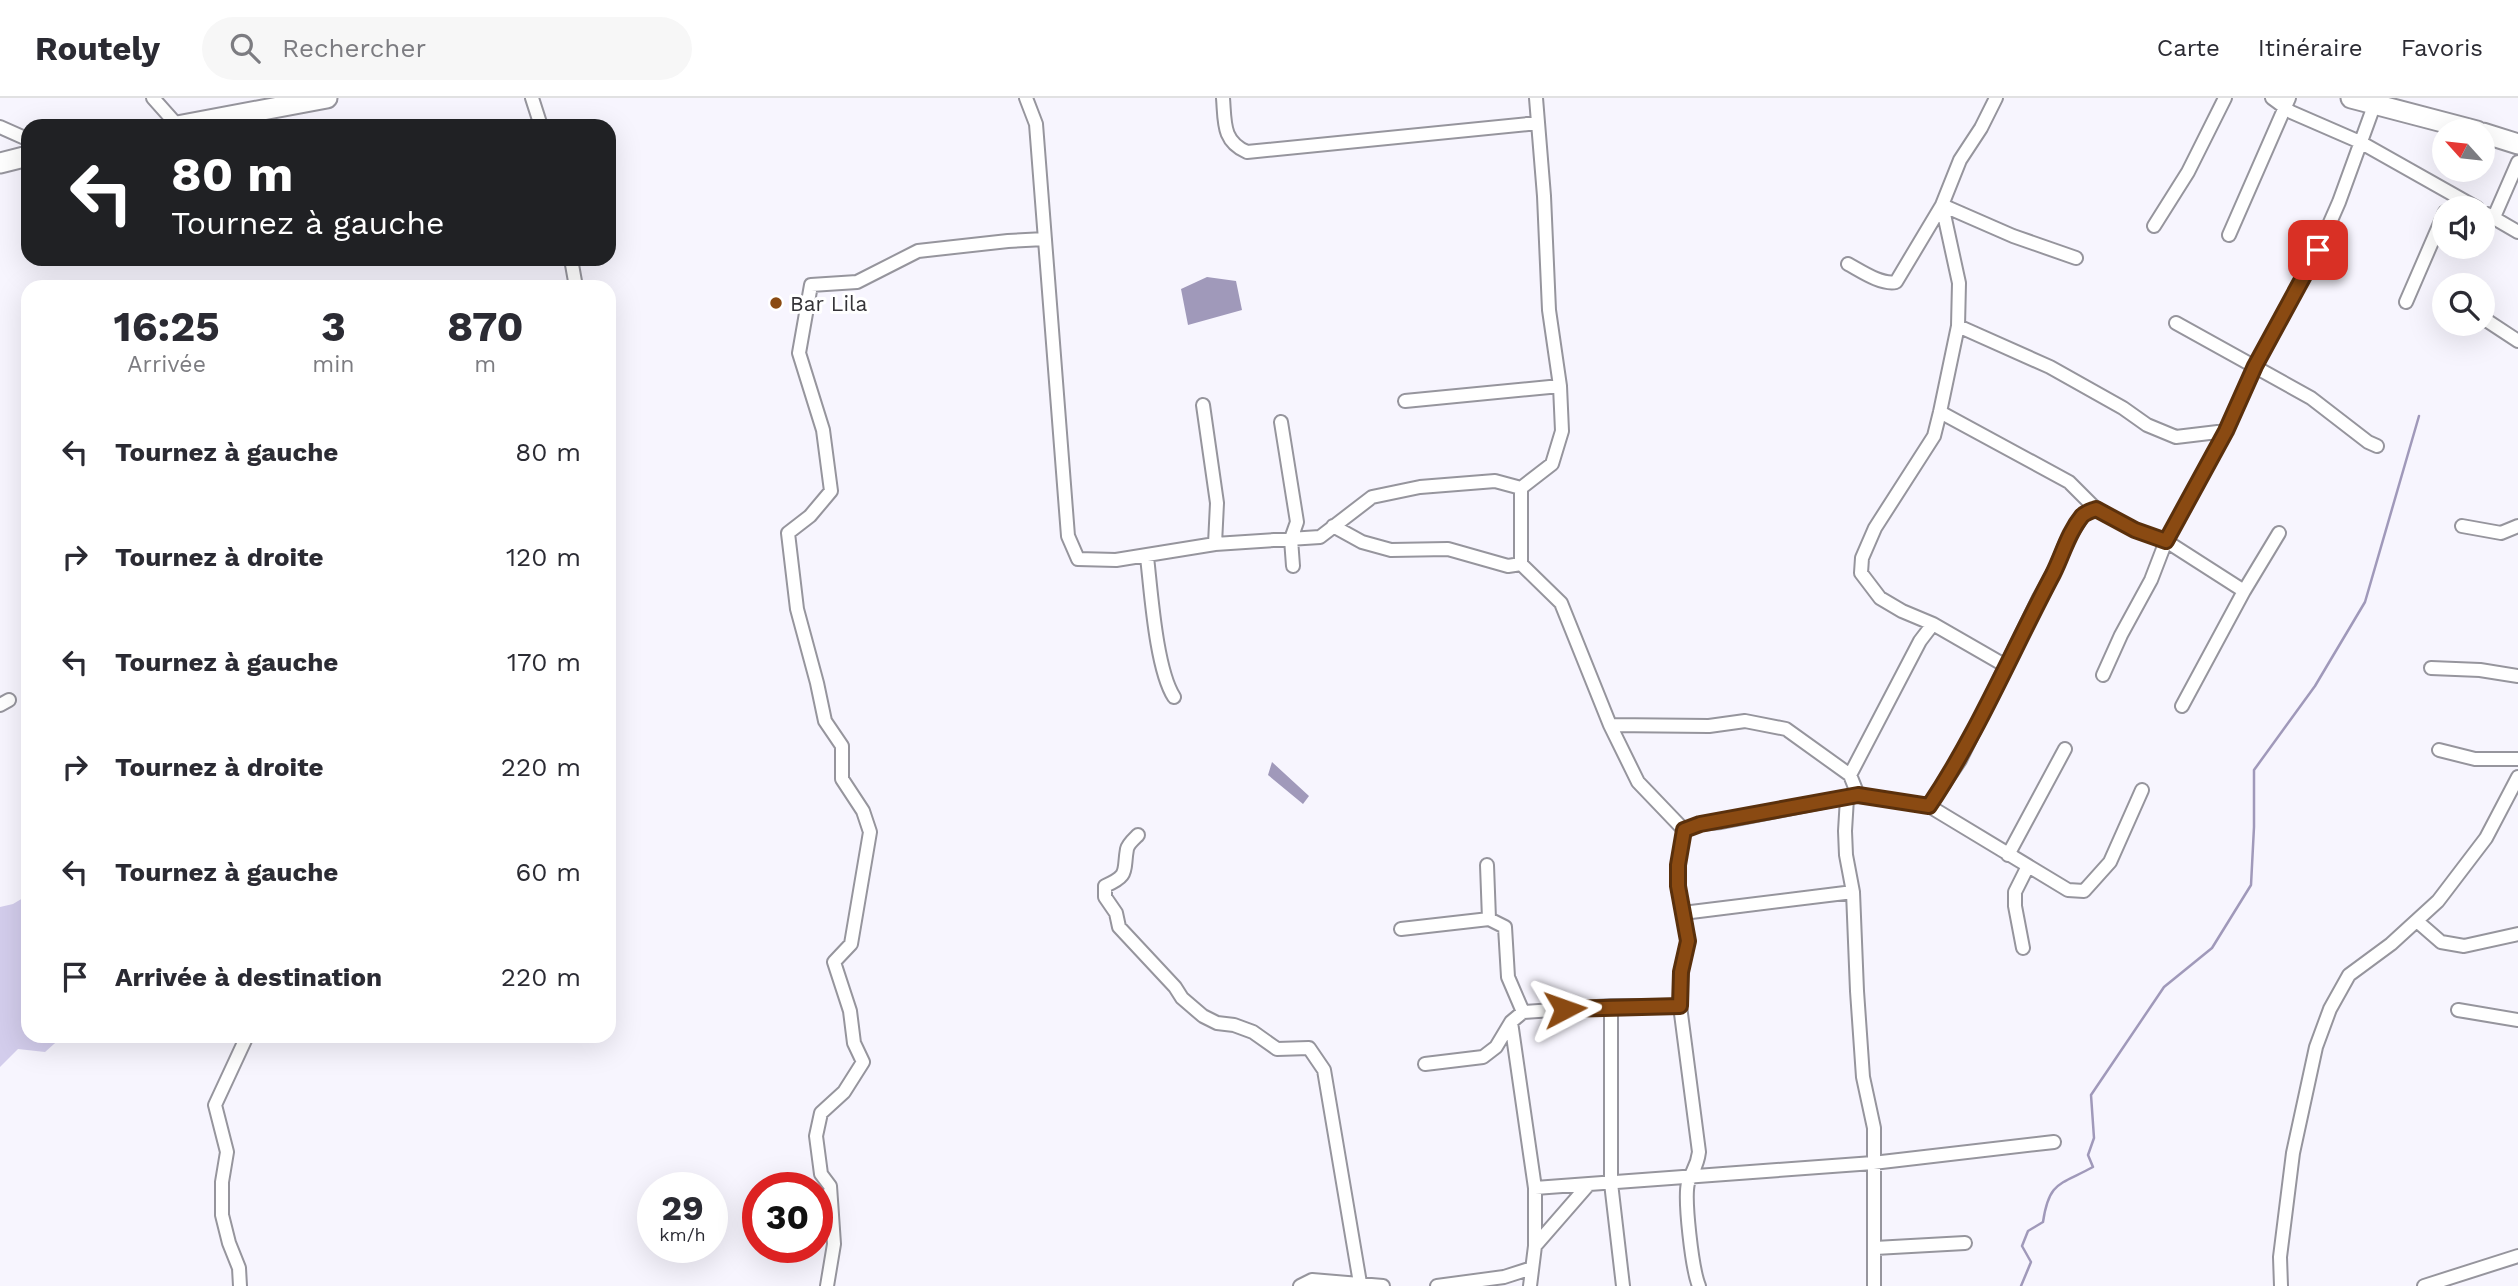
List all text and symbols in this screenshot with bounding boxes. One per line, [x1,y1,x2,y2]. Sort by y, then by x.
search box [202,17,692,80]
text: Routely [35,29,160,68]
icon: search [226,29,264,67]
text: Rechercher [282,33,426,63]
text: Carte [2157,34,2220,62]
text: Itinéraire [2258,34,2363,62]
text: Favoris [2401,34,2483,62]
north arrow [2432,119,2496,182]
map controls [2432,119,2495,336]
text: 80 m [171,145,293,203]
icon: left [56,147,147,238]
button: sound [2432,196,2495,259]
text: Tournez à gauche [171,204,444,242]
pin [2288,220,2348,280]
icon: arrive [2299,231,2337,269]
button: search [2432,273,2495,336]
place label: Bar Lila [790,291,867,316]
marker: Bar Lila [768,295,784,311]
text: 16:25 [114,302,220,351]
text: 3 [321,302,346,351]
text: 870 [447,302,523,351]
text: Arrivée [127,351,206,378]
text: min [312,351,355,378]
text: m [474,351,496,378]
icon: left [56,433,94,471]
text: Tournez à gauche [115,437,338,467]
text: 80 m [515,437,581,467]
icon: right [56,538,94,576]
text: Tournez à droite [115,542,324,572]
text: 120 m [506,542,581,572]
icon: left [56,643,94,681]
text: Tournez à gauche [115,647,338,677]
text: 170 m [507,647,581,677]
icon: right [56,748,94,786]
text: Tournez à droite [115,752,324,782]
text: 220 m [501,752,581,782]
icon: left [56,853,94,891]
text: Tournez à gauche [115,857,338,887]
text: 60 m [515,857,581,887]
icon: arrive [56,958,94,996]
text: Arrivée à destination [115,962,382,992]
text: 220 m [501,962,581,992]
position arrow [1528,972,1602,1046]
speed limit sign: 30 [742,1172,833,1263]
text: 29 [661,1187,704,1229]
text: km/h [659,1224,706,1245]

